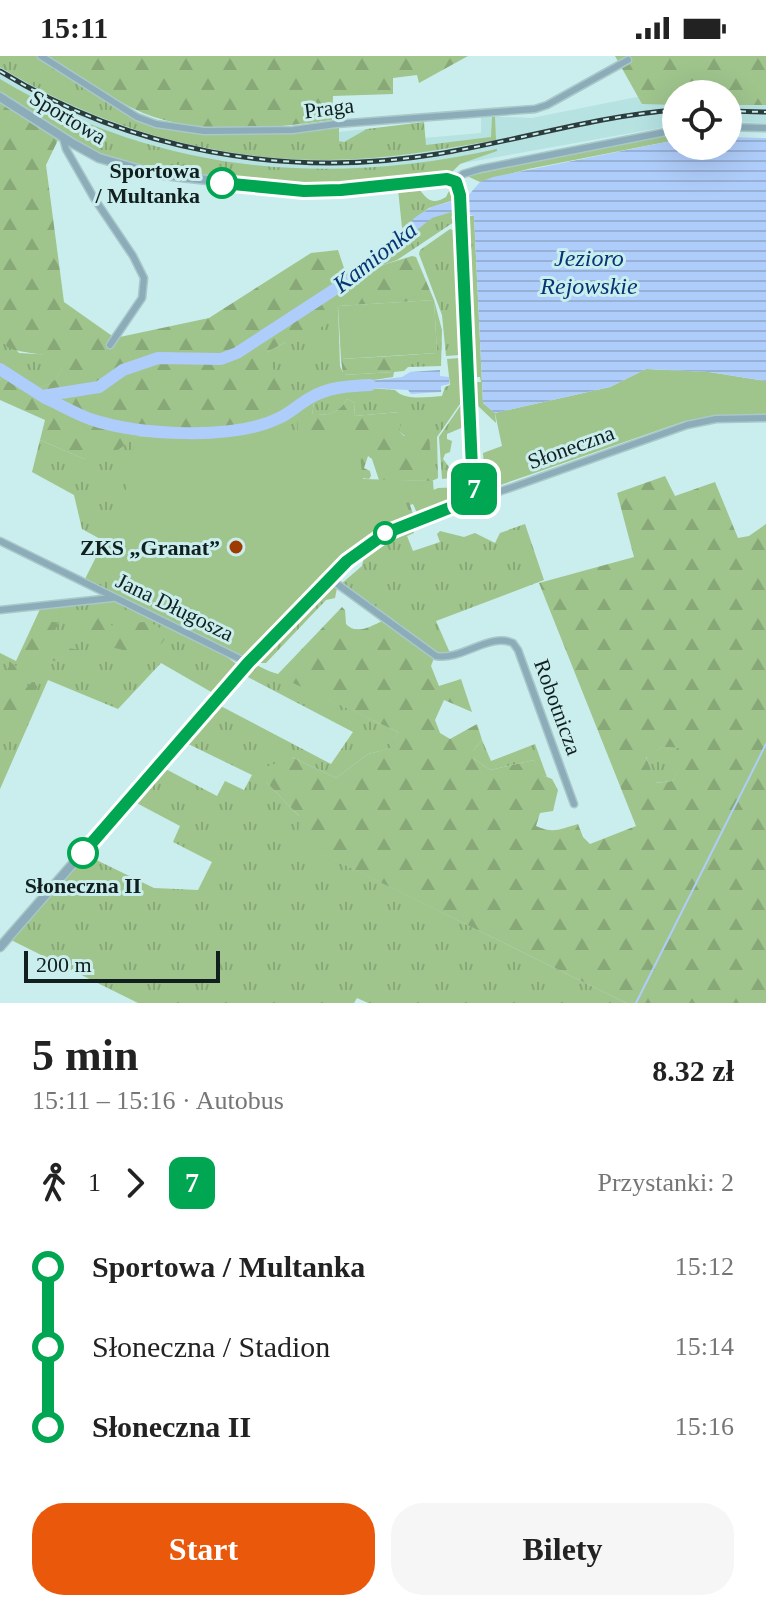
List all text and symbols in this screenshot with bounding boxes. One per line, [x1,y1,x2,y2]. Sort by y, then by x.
text: 15:11 [40,11,108,44]
map controls [662,80,742,160]
button: locate [662,80,742,160]
street label: Sportowa [25,85,111,150]
street label: Praga [303,93,356,123]
place label: Sportowa / Multanka [94,158,200,208]
marker: Sportowa / Multanka [207,168,237,198]
water label: Kamionka [327,216,422,298]
water label: Jezioro Rejowskie [539,245,638,299]
street label: Słoneczna [524,420,618,474]
line badge: 7 [448,463,500,515]
text: 7 [467,473,481,504]
unlabelled marker [374,522,396,544]
place label: ZKS „Granat” [80,535,220,560]
marker: ZKS „Granat” [227,538,245,556]
street label: Jana Długosza [112,568,238,646]
street label: Robotnicza [529,656,587,759]
marker: Słoneczna II [68,838,98,868]
place label: Słoneczna II [25,873,141,898]
scale bar [24,947,220,983]
text: 200 m [36,952,92,977]
text: 5 min [32,1031,138,1080]
text: 8.32 zł [652,1054,734,1087]
text: 15:11 – 15:16 · Autobus [32,1086,284,1115]
icon: walk [32,1161,76,1205]
icon: forward [113,1161,157,1205]
text: 7 [185,1167,199,1198]
text: 1 [88,1168,101,1197]
text: Przystanki: 2 [598,1168,734,1197]
text: Sportowa / Multanka [92,1250,365,1283]
text: 15:12 [675,1252,734,1281]
text: Słoneczna / Stadion [92,1330,330,1363]
text: 15:14 [675,1332,734,1361]
text: Słoneczna II [92,1410,251,1443]
text: 15:16 [675,1412,734,1441]
button: Start [32,1503,375,1595]
button: Bilety [391,1503,734,1595]

